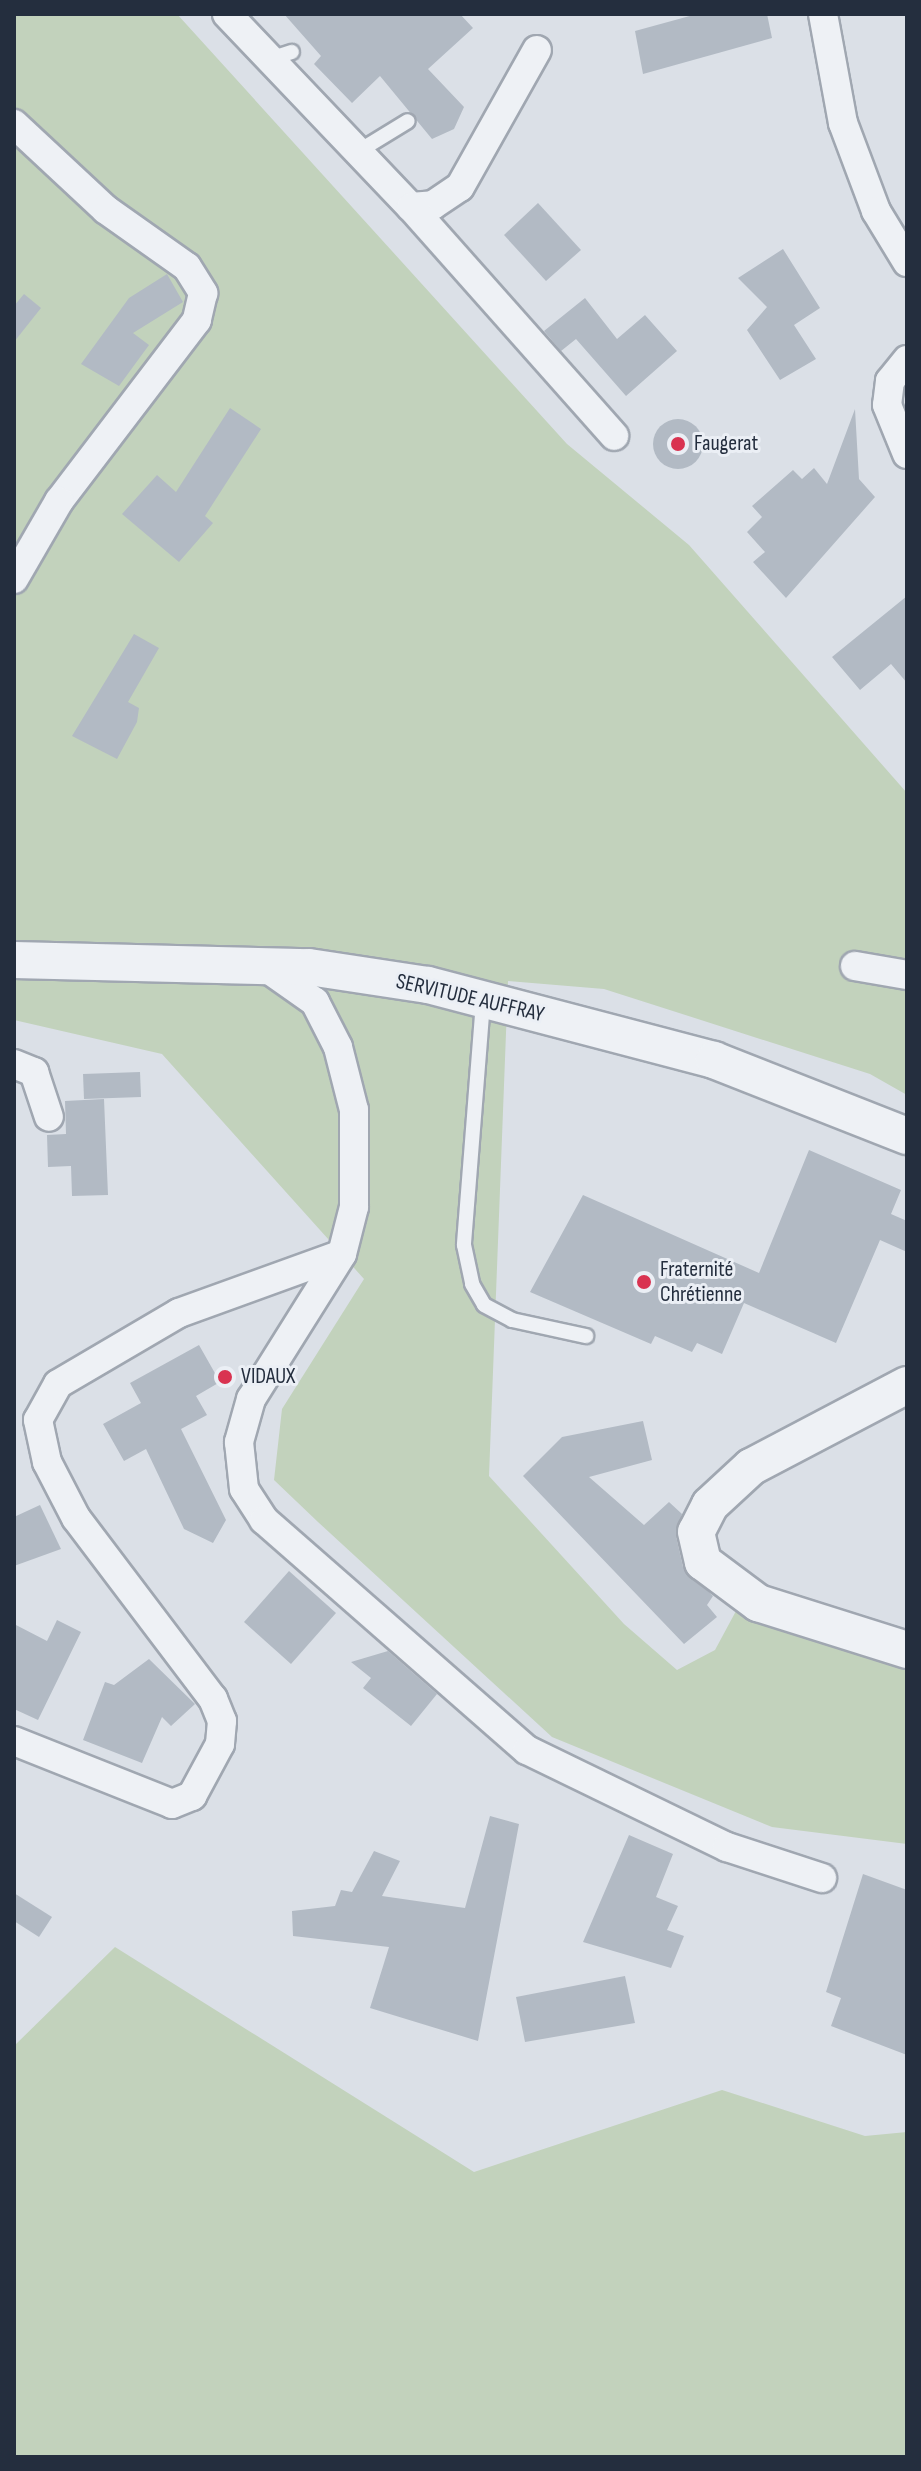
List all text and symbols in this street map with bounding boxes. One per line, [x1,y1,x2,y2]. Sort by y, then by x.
place label: Faugerat [694,431,758,457]
marker: Faugerat [669,435,687,453]
street label: SERVITUDE AUFFRAY [393,968,547,1028]
place label: Fraternité Chrétienne [660,1256,742,1308]
marker: Fraternité Chrétienne [635,1273,653,1291]
place label: VIDAUX [241,1364,295,1390]
marker: VIDAUX [216,1368,234,1386]

